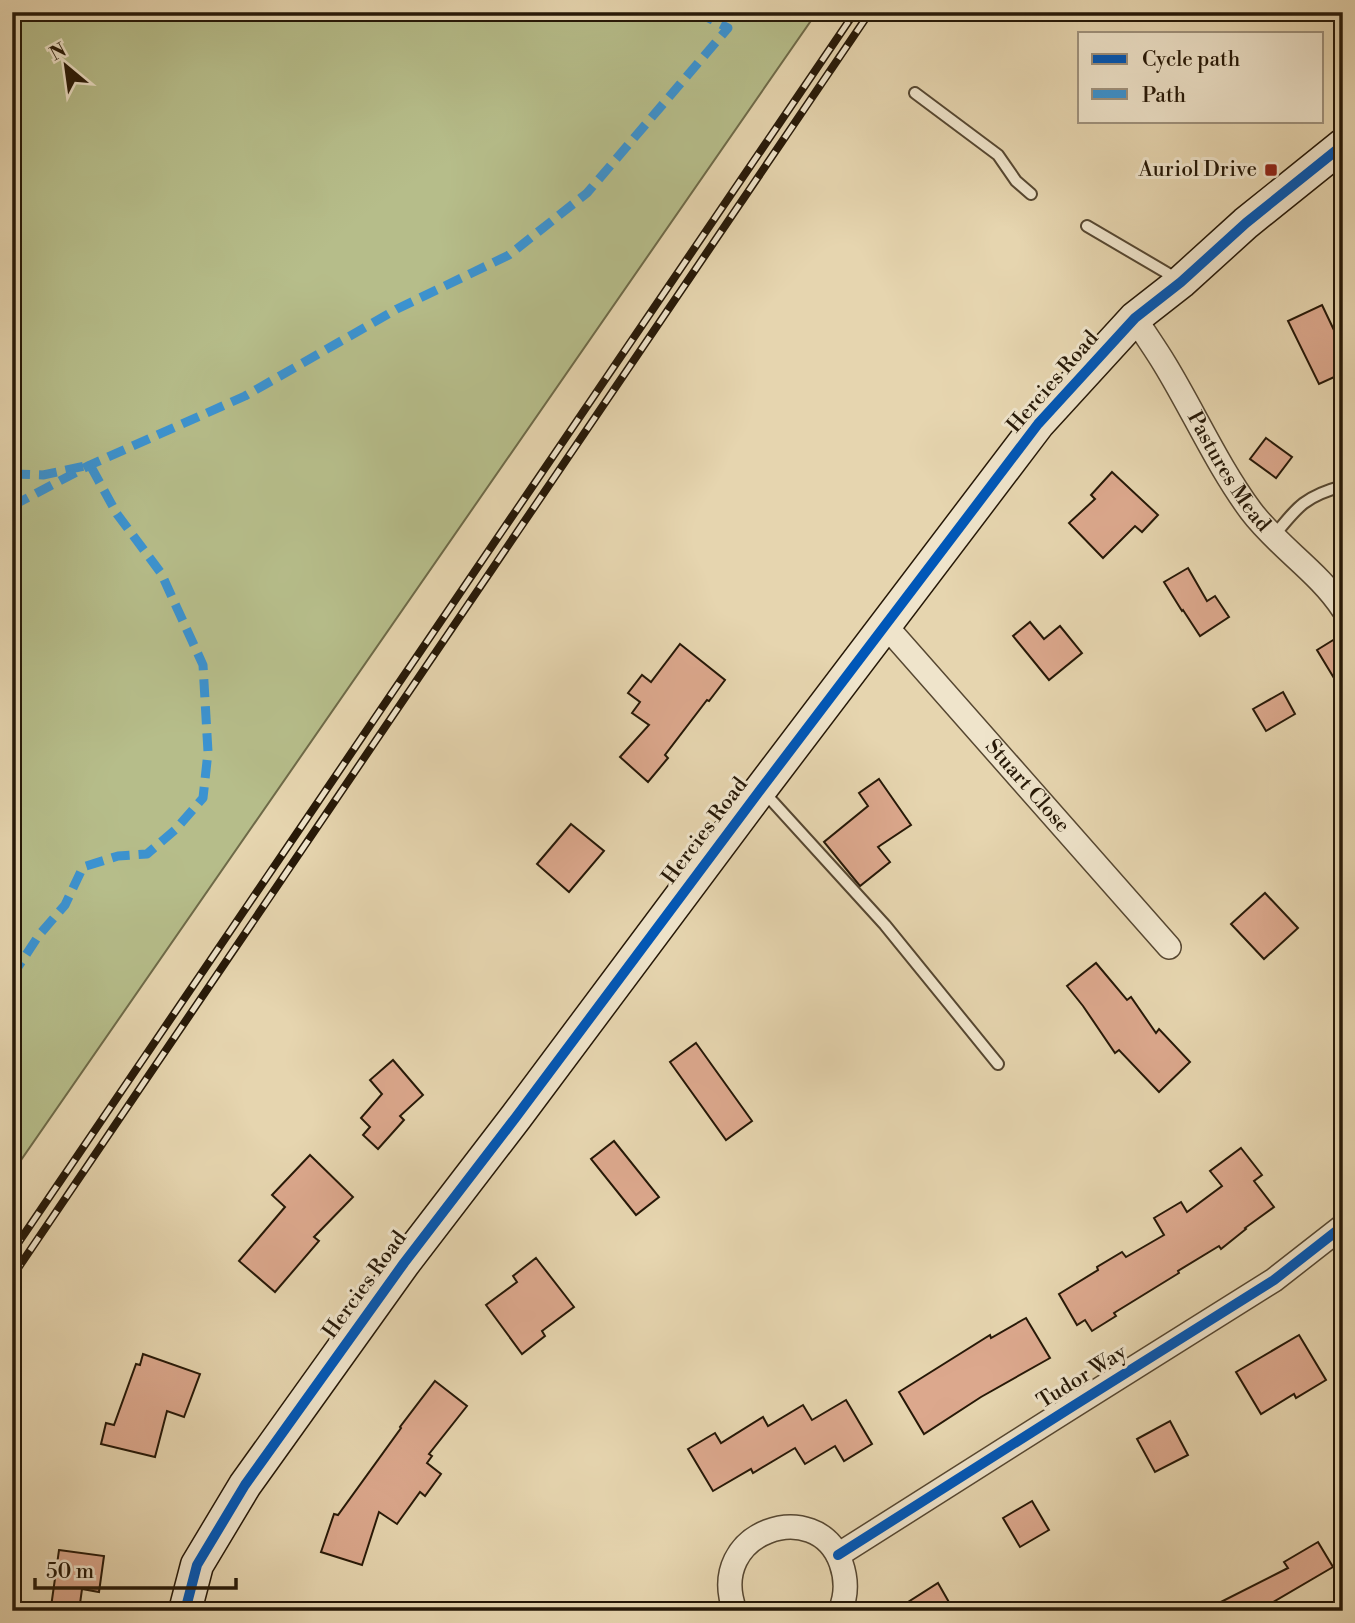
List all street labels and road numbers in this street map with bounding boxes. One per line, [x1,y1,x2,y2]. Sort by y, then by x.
street label: Hercies Road [1002,326,1104,438]
street label: Pastures Mead [1181,407,1276,538]
street label: Stuart Close [979,734,1075,838]
street label: Hercies Road [657,773,754,889]
street label: Hercies Road [317,1226,413,1344]
street label: Tudor Way [1032,1339,1132,1415]

